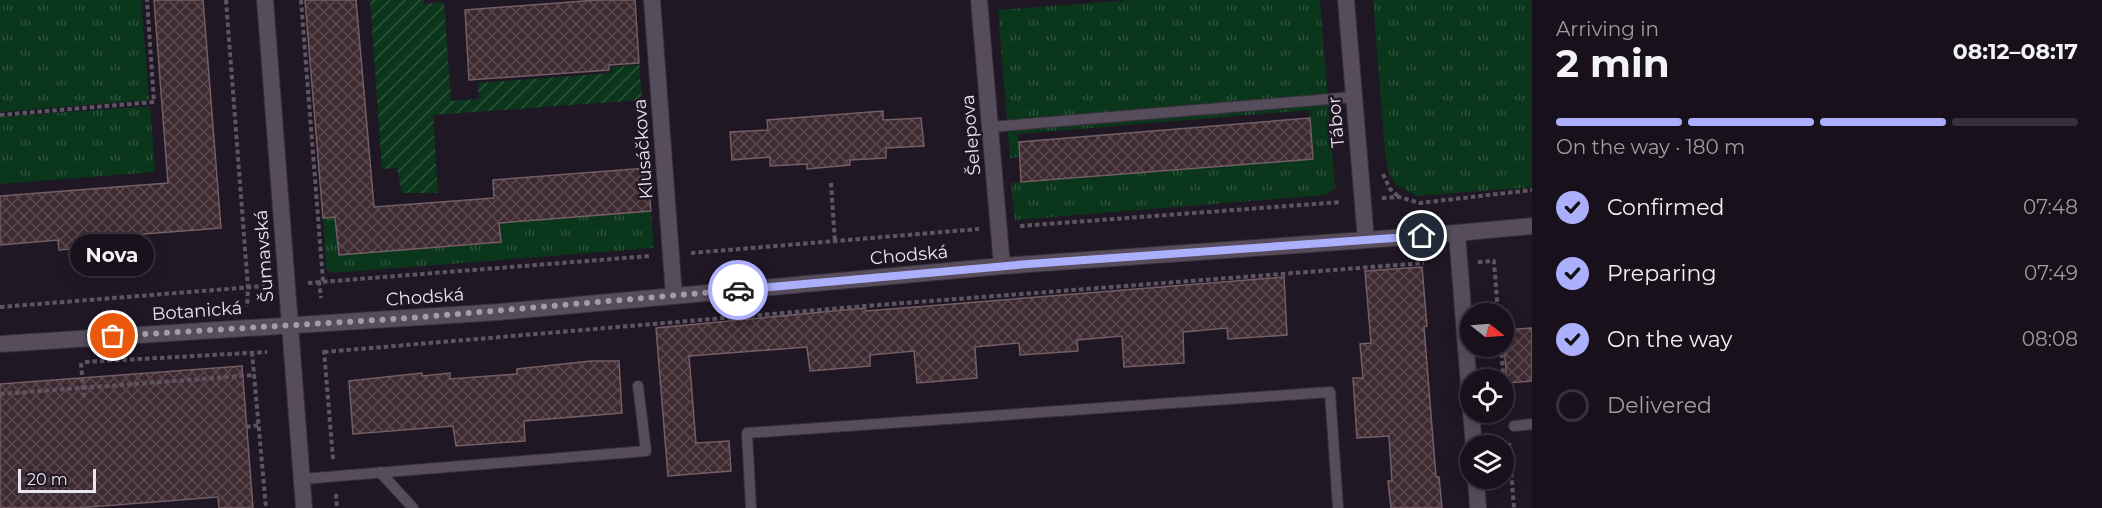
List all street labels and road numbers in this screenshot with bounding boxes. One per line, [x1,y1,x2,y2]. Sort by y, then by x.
street label: Šelepova [957,94,985,176]
street label: Tábor [1323,96,1349,148]
street label: Klusáčkova [629,98,657,200]
street label: Šumavská [250,209,278,303]
street label: Chodská [869,241,949,269]
street label: Chodská [385,283,465,311]
street label: Botanická [151,297,243,325]

